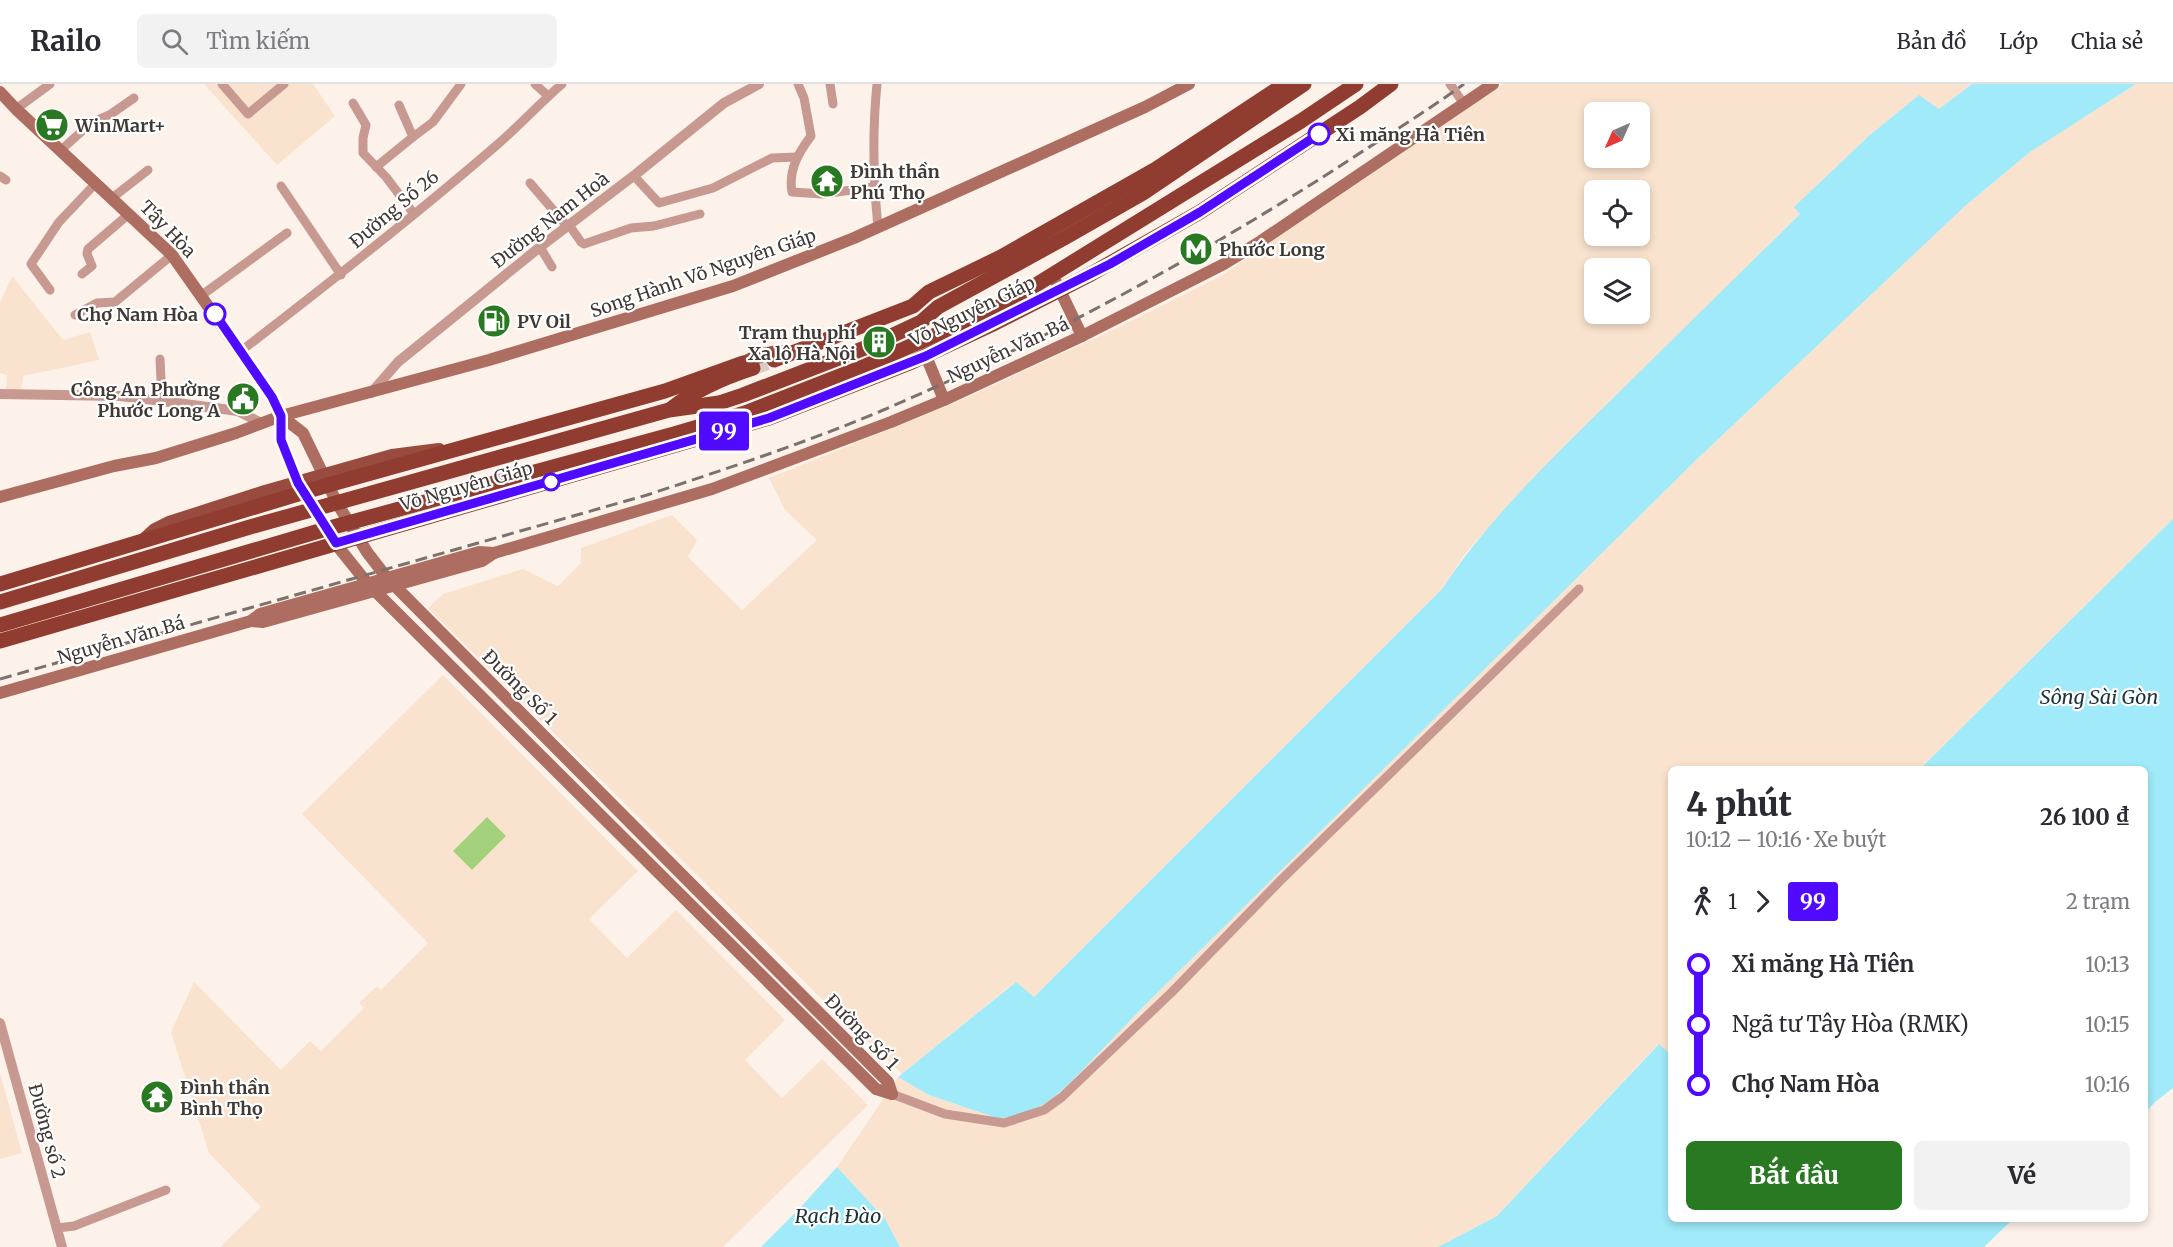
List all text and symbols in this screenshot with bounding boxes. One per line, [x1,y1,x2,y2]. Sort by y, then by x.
search box [137,14,557,68]
text: Railo [30,23,101,59]
icon: search [158,25,191,58]
text: Tìm kiếm [206,27,310,55]
text: Bản đồ [1897,28,1966,55]
text: Lớp [1999,28,2038,55]
text: Chia sẻ [2071,28,2143,55]
north arrow [1584,102,1650,168]
map controls [1584,102,1650,324]
supermarket icon: WinMart+ [34,107,70,143]
place label: WinMart+ [74,114,166,137]
marker: Xi măng Hà Tiên [1308,123,1330,145]
place label: Xi măng Hà Tiên [1336,123,1485,146]
place label: Đình thần Phú Thọ [850,160,940,204]
temple icon: Đình thần Phú Thọ [809,163,845,199]
street label: Đường Số 26 [345,165,443,253]
street label: Đường Nam Hoà [487,167,614,273]
button: locate [1584,180,1650,246]
street label: Tây Hòa [135,195,201,263]
street label: Song Hành Võ Nguyên Giáp [587,224,819,322]
metro station icon: Phước Long [1178,231,1214,267]
place label: Phước Long [1219,238,1325,261]
button: layers [1584,258,1650,324]
street label: Võ Nguyên Giáp [905,271,1039,352]
place label: Chợ Nam Hòa [77,303,198,326]
marker: Chợ Nam Hòa [204,303,226,325]
fuel station icon: PV Oil [476,303,512,339]
place label: PV Oil [517,310,571,333]
street label: Nguyễn Văn Bá [944,312,1073,388]
place label: Trạm thu phí Xa lộ Hà Nội [739,321,857,365]
building icon: Trạm thu phí Xa lộ Hà Nội [861,324,897,360]
place label: Công An Phường Phước Long A [71,378,220,422]
public building icon: Công An Phường Phước Long A [225,381,261,417]
line badge: 99 [697,412,751,450]
text: 99 [711,418,737,445]
street label: Võ Nguyên Giáp [396,456,535,516]
unlabelled marker [542,473,560,491]
street label: Nguyễn Văn Bá [55,611,188,669]
street label: Đường Số 1 [478,645,562,729]
water label: Sông Sài Gòn [2040,684,2158,709]
text: 4 phút [1686,784,1792,825]
text: 26 100 ₫ [2040,803,2130,831]
text: 10:12 – 10:16 · Xe buýt [1686,827,1886,852]
icon: walk [1686,885,1719,918]
icon: forward [1746,885,1779,918]
text: 99 [1800,888,1826,915]
text: 1 [1728,889,1737,914]
text: 2 trạm [2066,889,2130,914]
text: Xi măng Hà Tiên [1732,950,1914,978]
text: 10:13 [2085,952,2130,977]
street label: Đường Số 1 [820,989,904,1075]
text: Ngã tư Tây Hòa (RMK) [1732,1010,1969,1038]
text: 10:15 [2085,1012,2130,1037]
text: Chợ Nam Hòa [1732,1070,1879,1098]
text: 10:16 [2085,1072,2130,1097]
place label: Đình thần Bình Thọ [180,1076,270,1120]
temple icon: Đình thần Bình Thọ [139,1079,175,1115]
street label: Đường số 2 [23,1081,71,1181]
button: Bắt đầu [1686,1141,1902,1210]
button: Vé [1914,1141,2130,1210]
water label: Rạch Đào [795,1203,881,1228]

